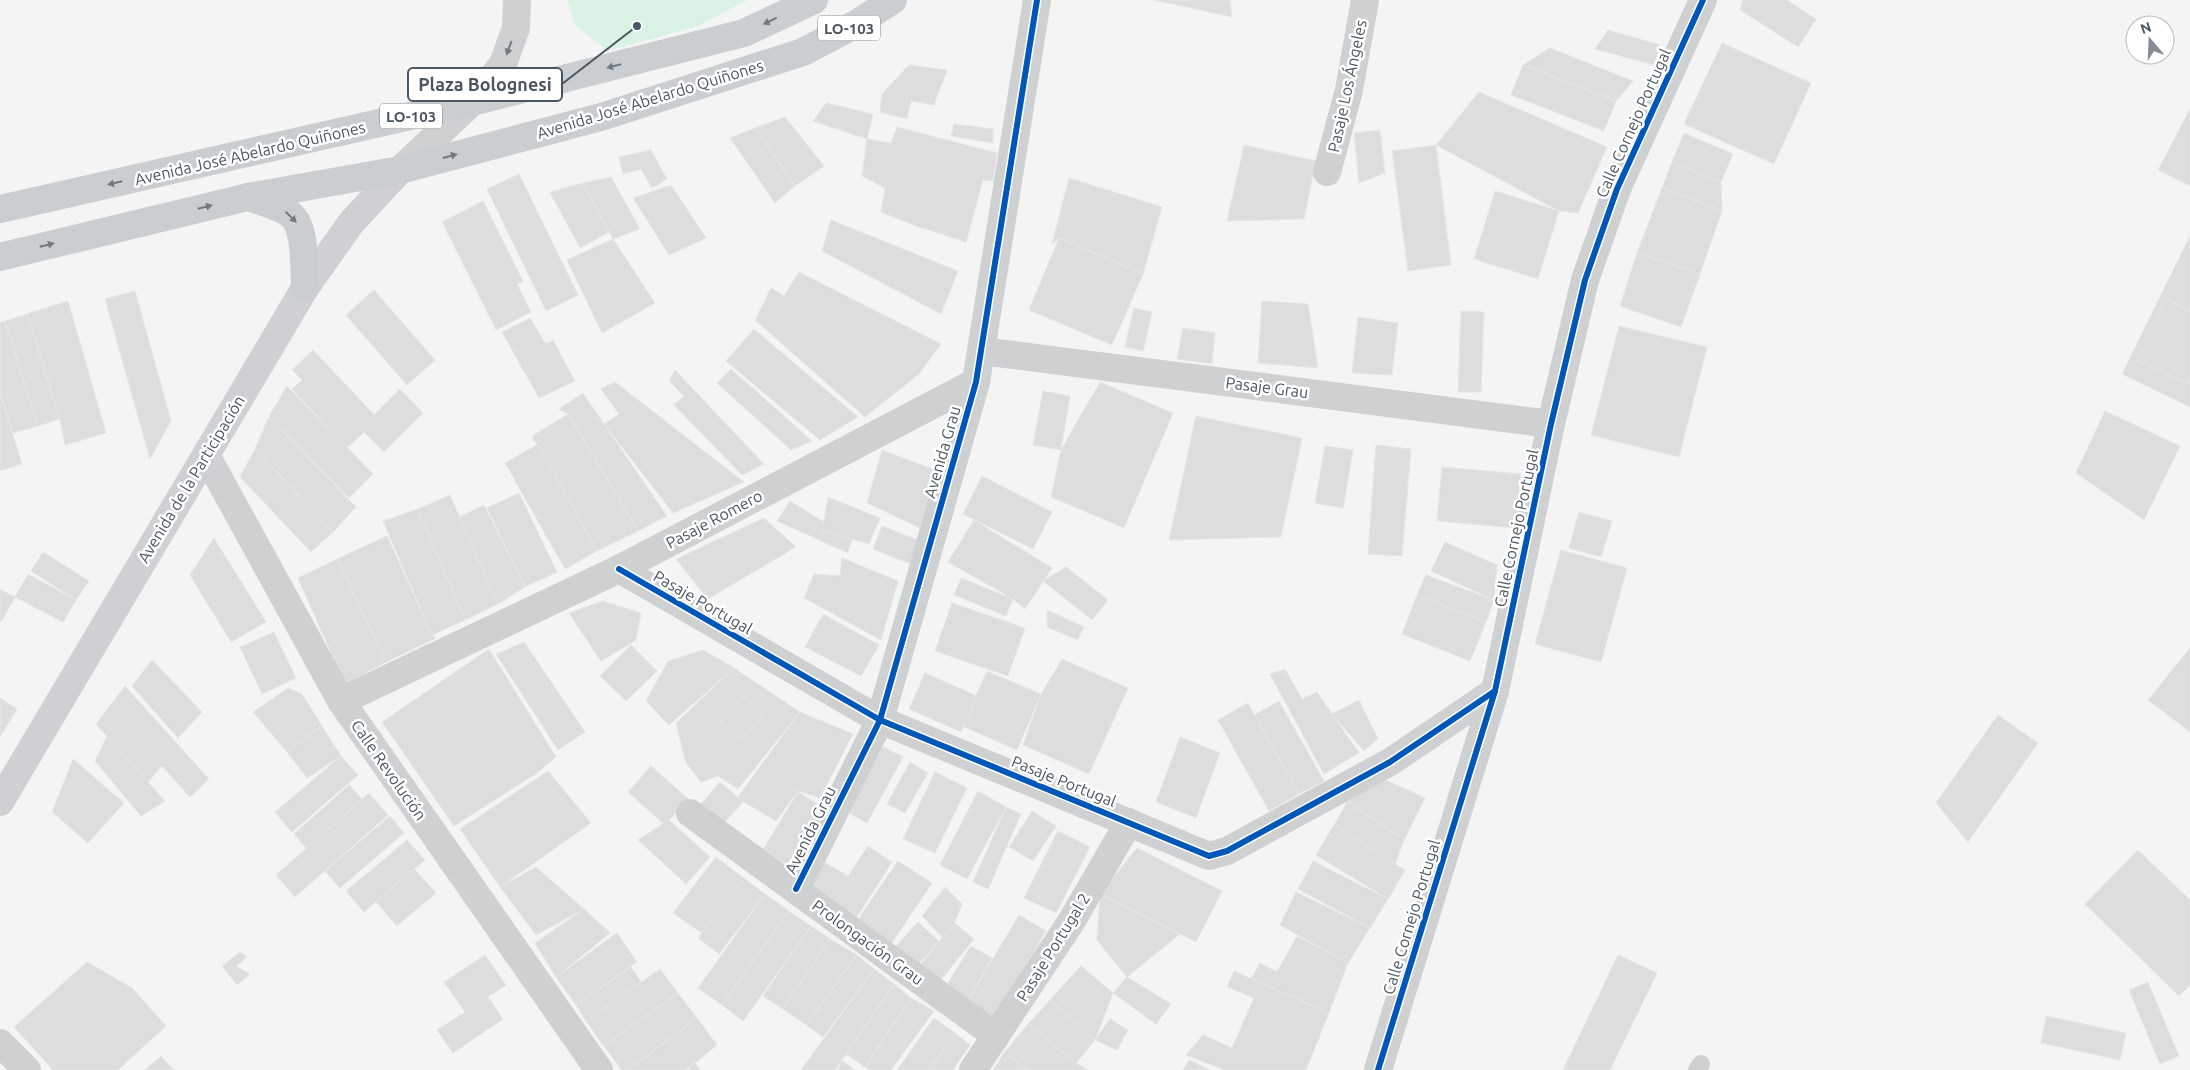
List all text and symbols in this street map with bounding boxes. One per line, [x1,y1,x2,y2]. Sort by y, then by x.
road number: LO-103 [818,15,880,40]
north arrow [2125,15,2175,65]
one-way arrow [763,17,777,25]
street label: Pasaje Los Ángeles [1322,18,1370,154]
text: N [2138,18,2153,37]
one-way arrow [505,40,512,55]
street label: Calle Cornejo Portugal [1592,46,1674,200]
street label: Avenida José Abelardo Quiñones [534,56,766,142]
one-way arrow [607,62,622,70]
callout: Plaza Bolognesi [408,68,562,101]
text: Plaza Bolognesi [418,74,552,94]
road number: LO-103 [380,104,442,128]
street label: Avenida José Abelardo Quiñones [133,118,367,188]
one-way arrow [443,152,458,160]
one-way arrow [108,179,123,187]
one-way arrow [198,203,213,211]
one-way arrow [285,212,297,223]
one-way arrow [40,241,55,249]
street label: Pasaje Grau [1225,373,1309,401]
street label: Avenida de la Participación [134,392,248,566]
street label: Avenida Grau [920,404,964,500]
street label: Calle Cornejo Portugal [1490,447,1542,609]
street label: Pasaje Romero [663,486,765,552]
street label: Pasaje Portugal [650,566,756,638]
street label: Calle Revolución [348,717,430,823]
street label: Pasaje Portugal [1009,752,1119,810]
street label: Avenida Grau [781,783,839,877]
street label: Calle Cornejo Portugal [1379,837,1443,997]
street label: Pasaje Portugal 2 [1013,890,1093,1004]
street label: Prolongación Grau [809,896,927,988]

